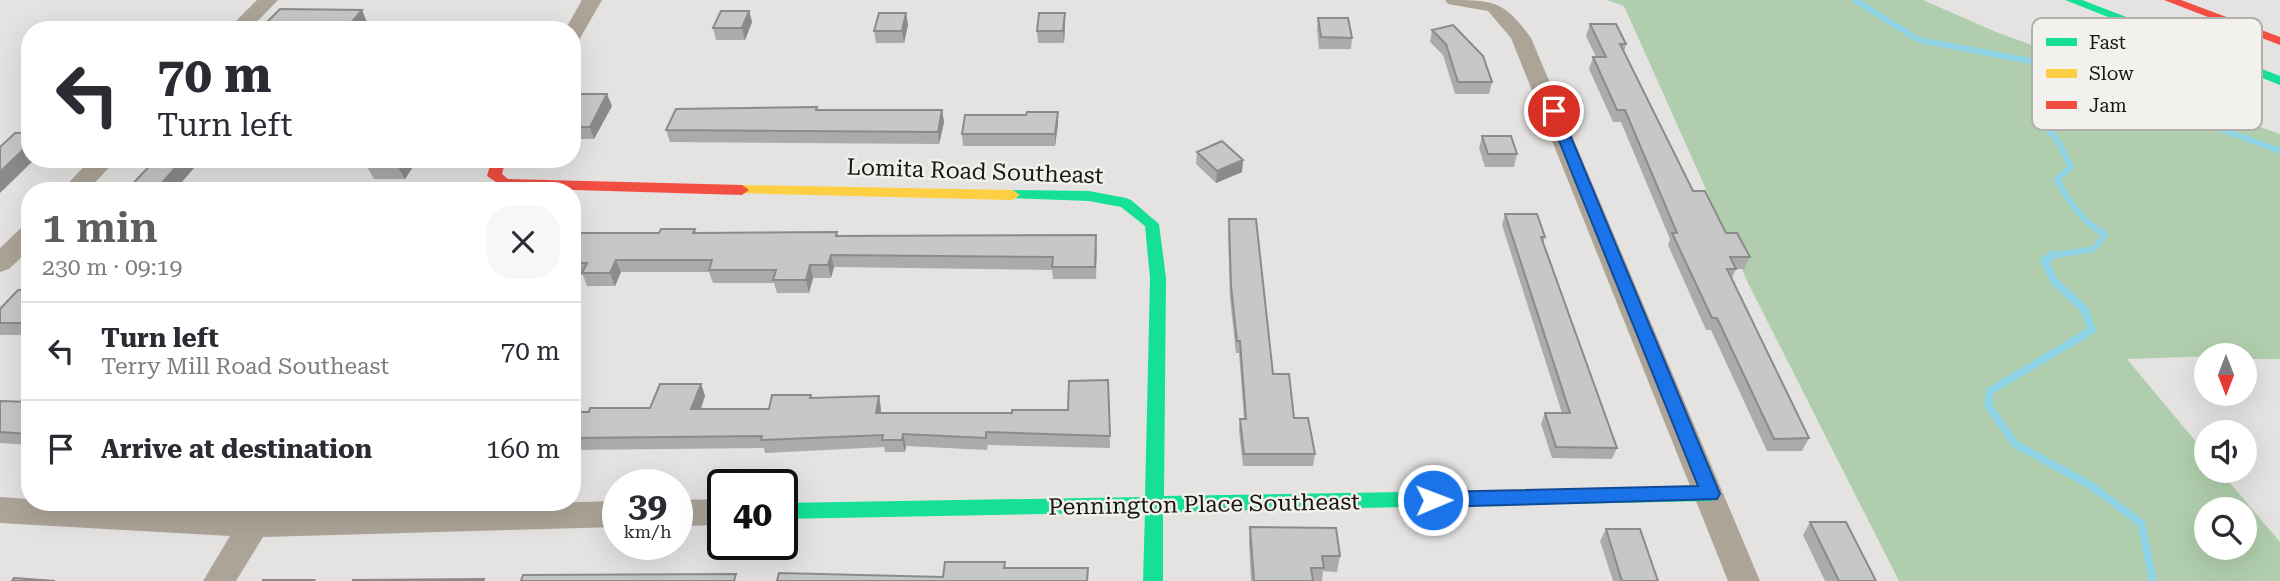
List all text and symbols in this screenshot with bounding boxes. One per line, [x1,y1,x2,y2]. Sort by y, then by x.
legend [2032,18,2262,130]
text: Fast [2089,31,2126,54]
text: 70 m [157,47,272,104]
icon: left [42,49,133,140]
text: Slow [2089,62,2134,85]
pin [1524,81,1584,141]
icon: arrive [1535,92,1573,130]
text: Jam [2089,94,2127,117]
text: Turn left [157,106,292,144]
street label: Lomita Road Southeast [846,154,1104,189]
text: 1 min [42,203,158,252]
button: close [486,205,560,279]
text: 230 m · 09:19 [42,254,182,281]
text: Turn left [101,323,219,353]
icon: left [42,332,80,370]
text: 70 m [501,336,560,366]
north arrow [2194,343,2258,406]
map controls [2194,343,2257,560]
text: Terry Mill Road Southeast [101,353,389,380]
button: sound [2194,420,2257,483]
icon: arrive [42,430,80,468]
text: Arrive at destination [101,434,372,464]
text: 160 m [486,434,560,464]
position arrow [1396,463,1470,537]
speed limit sign: 40 [707,469,798,560]
text: 39 [628,485,667,526]
street label: Pennington Place Southeast [1048,488,1360,521]
button: search [2194,497,2257,560]
text: km/h [623,521,672,542]

